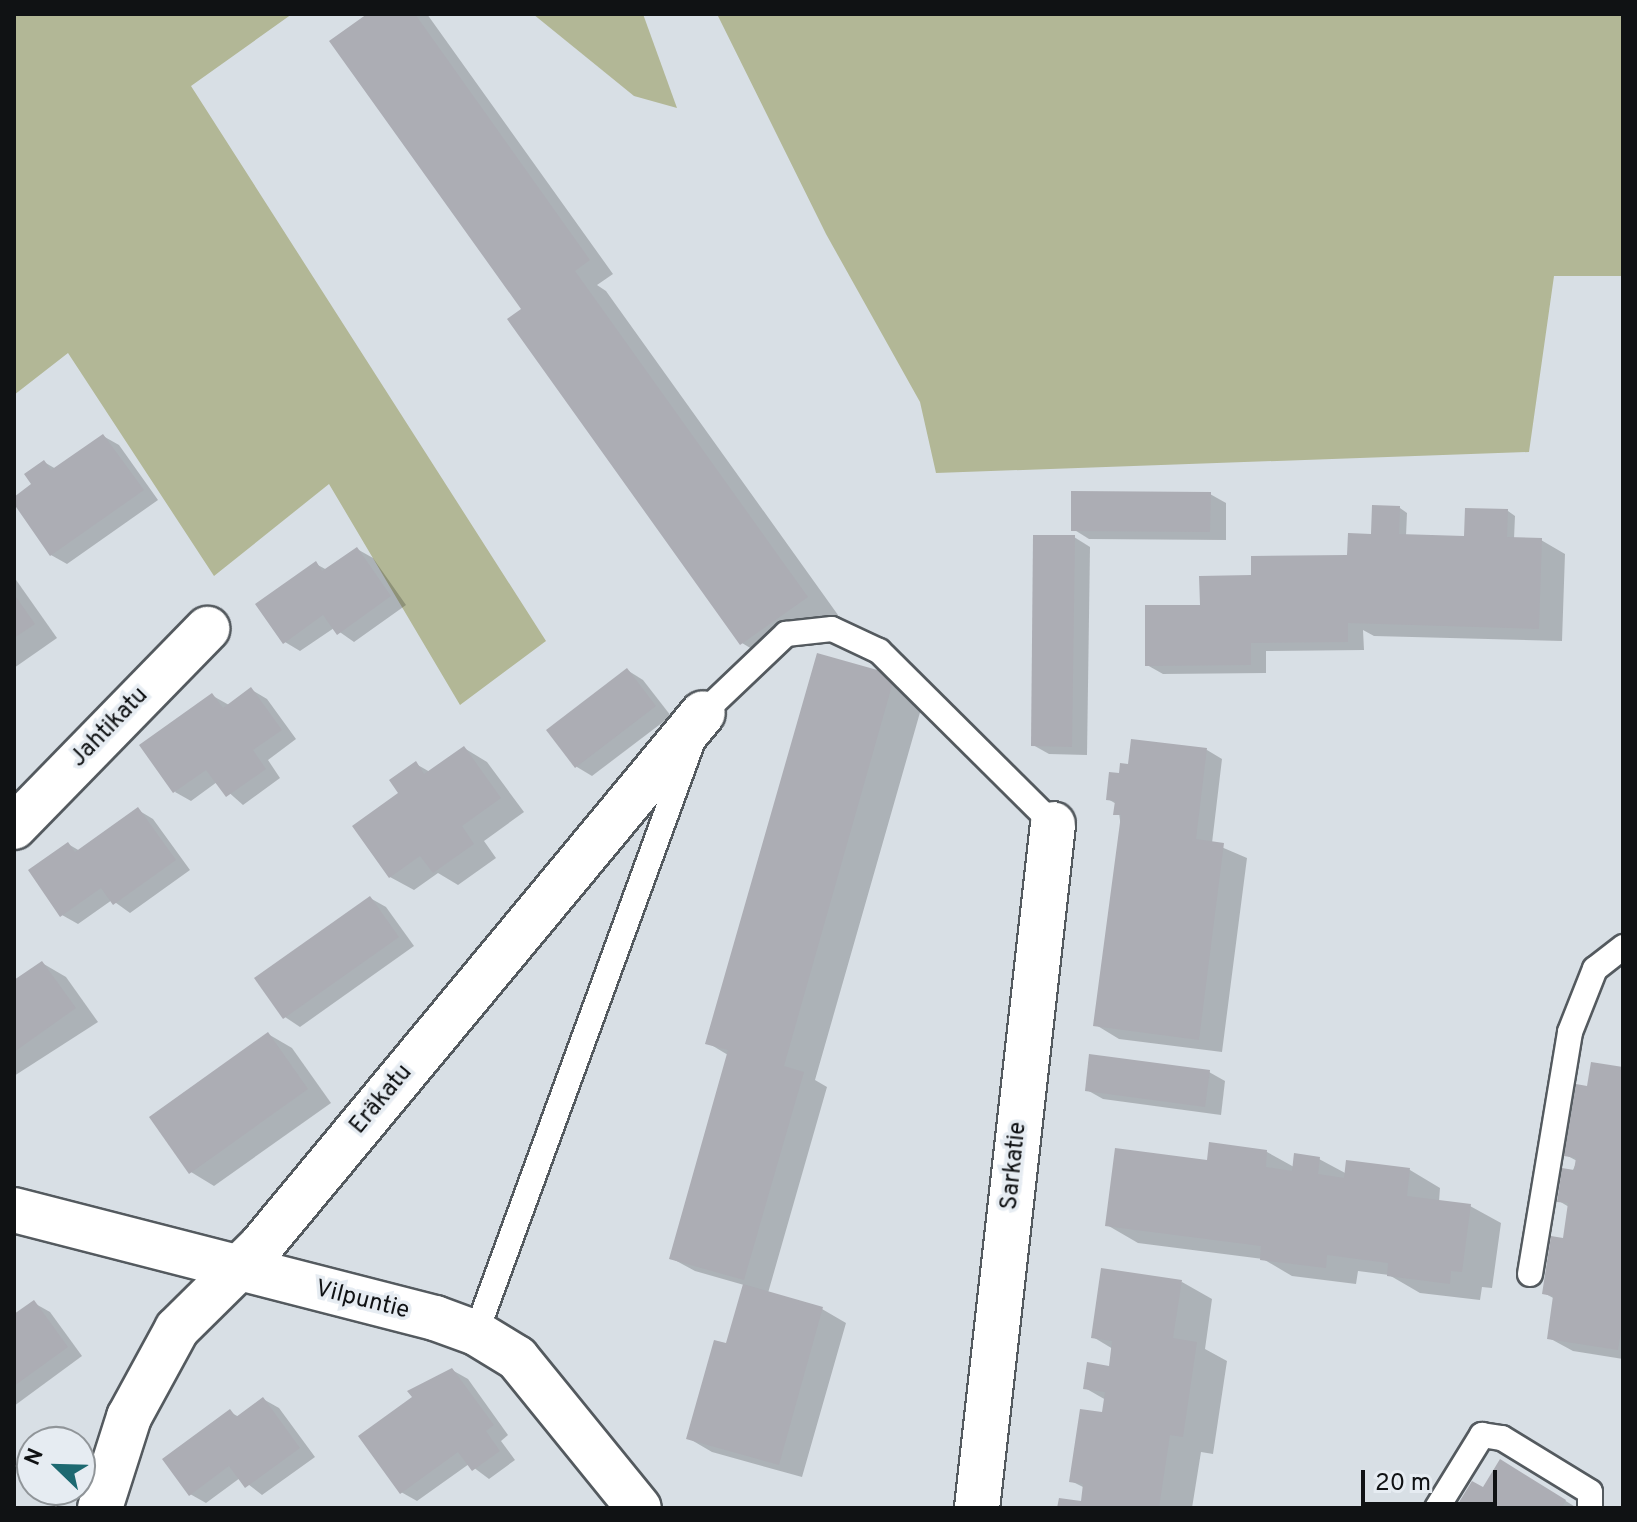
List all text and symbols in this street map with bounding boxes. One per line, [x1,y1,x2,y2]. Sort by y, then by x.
street label: Jahtikatu [65,682,155,774]
street label: Eräkatu [345,1059,419,1141]
street label: Sarkatie [996,1120,1034,1212]
street label: Vilpuntie [312,1275,412,1327]
north arrow [16,1426,96,1506]
text: N [20,1445,51,1470]
scale bar [1365,1454,1501,1504]
text: 20 m [1375,1469,1431,1499]

